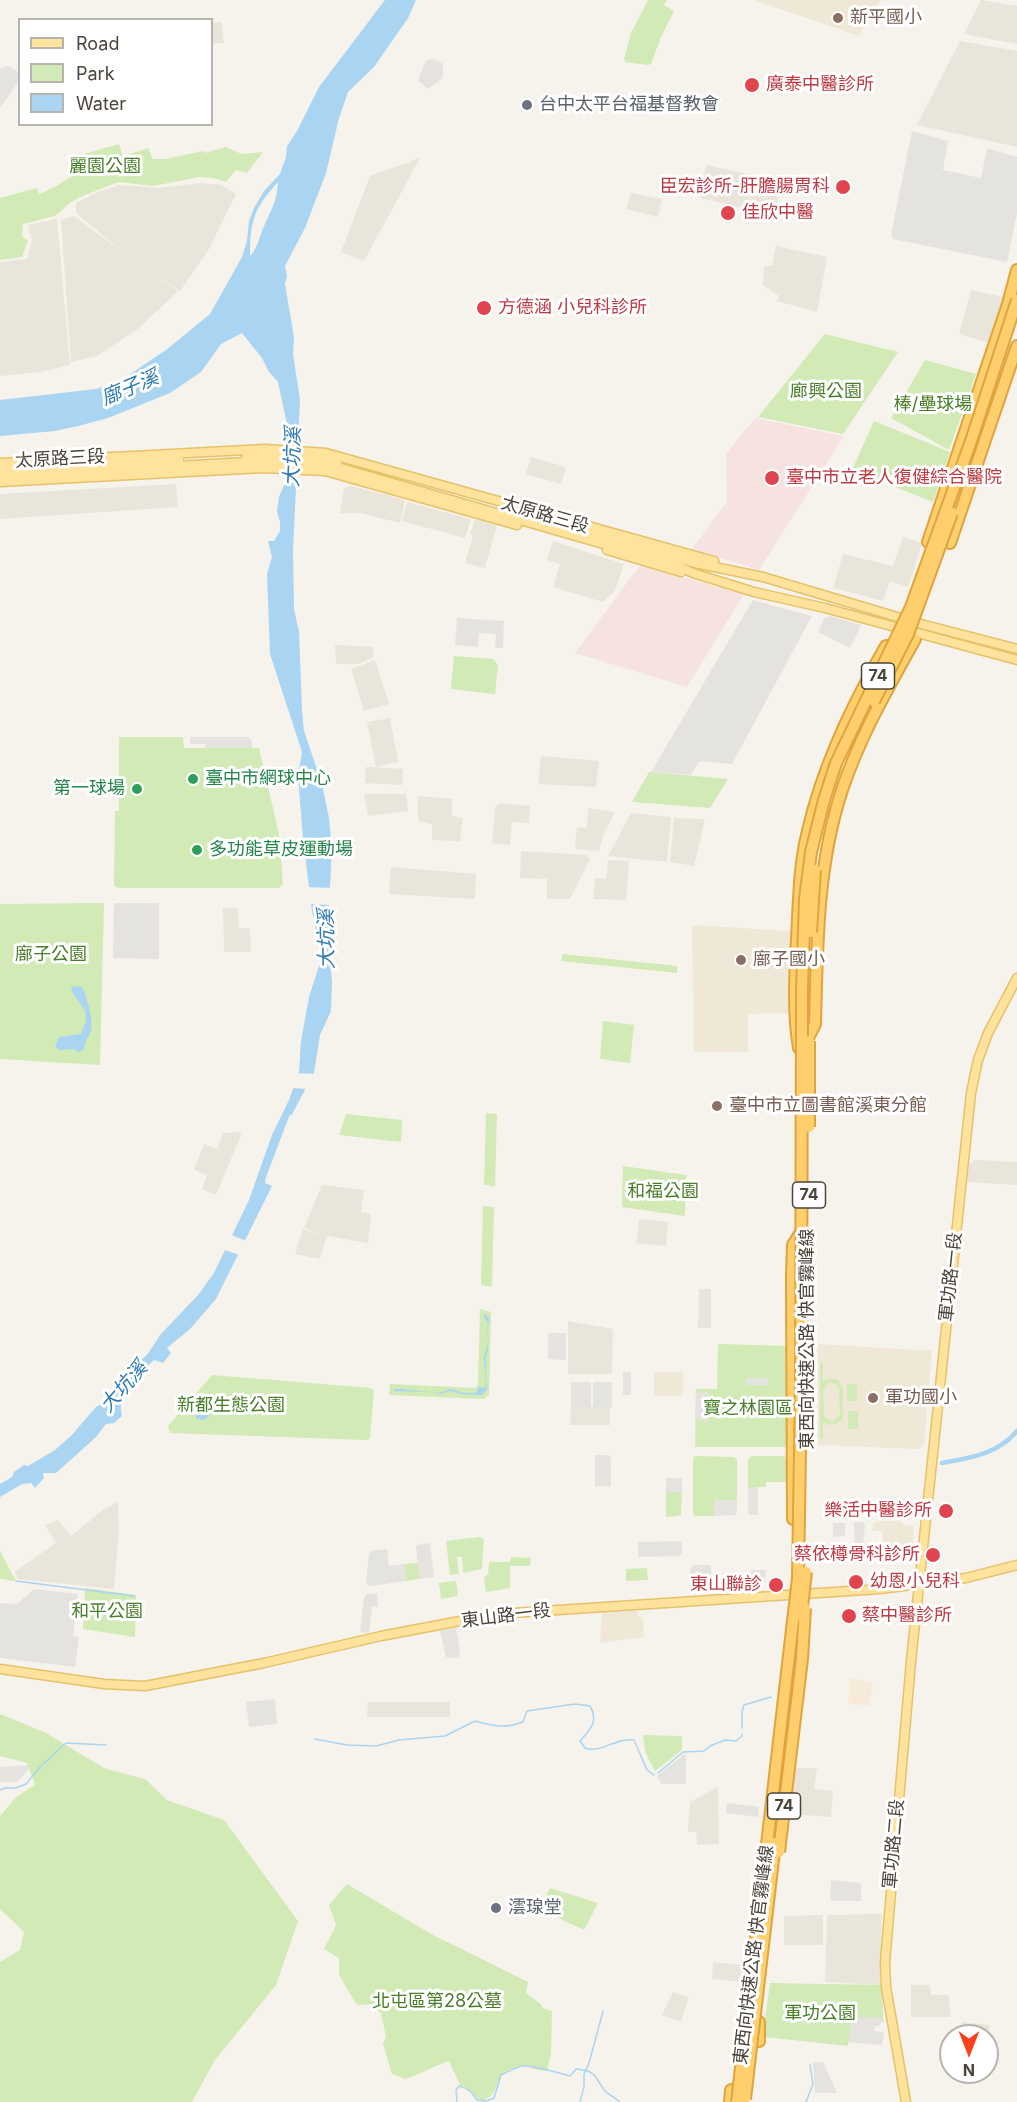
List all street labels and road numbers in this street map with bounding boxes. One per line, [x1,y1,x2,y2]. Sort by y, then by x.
street label: 太原路三段 [14,446,106,472]
street label: 太原路三段 [499,492,591,538]
road number: 74 [862,663,894,689]
road number: 74 [792,1182,826,1208]
street label: 東西向快速公路 快官霧峰線 [797,1228,819,1450]
street label: 軍功路一段 [936,1231,966,1323]
street label: 東山路一段 [460,1600,552,1632]
road number: 74 [768,1793,800,1819]
street label: 軍功路二段 [879,1798,909,1890]
street label: 東西向快速公路 快官霧峰線 [730,1844,778,2066]

